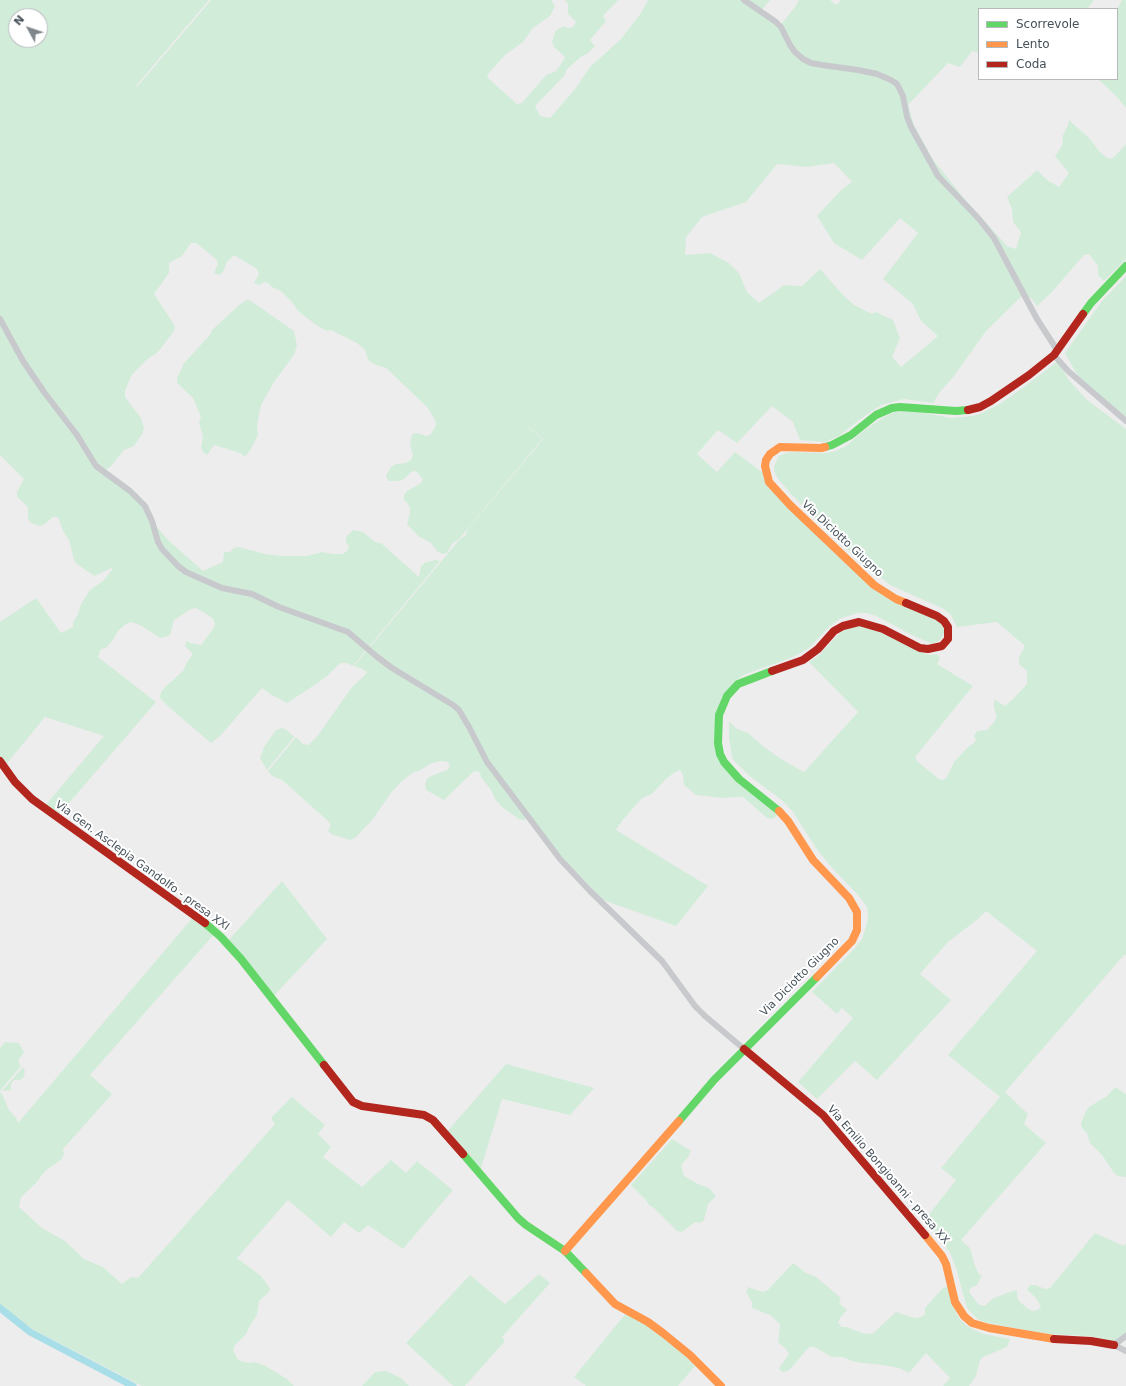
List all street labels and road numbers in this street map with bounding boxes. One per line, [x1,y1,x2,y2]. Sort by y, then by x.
street label: Via Diciotto Giugno [799,498,885,580]
street label: Via Gen. Asclepia Gandolfo - presa XXI [52,798,232,934]
street label: Via Diciotto Giugno [758,935,842,1019]
street label: Via Emilio Bongioanni - presa XX [824,1103,952,1247]

